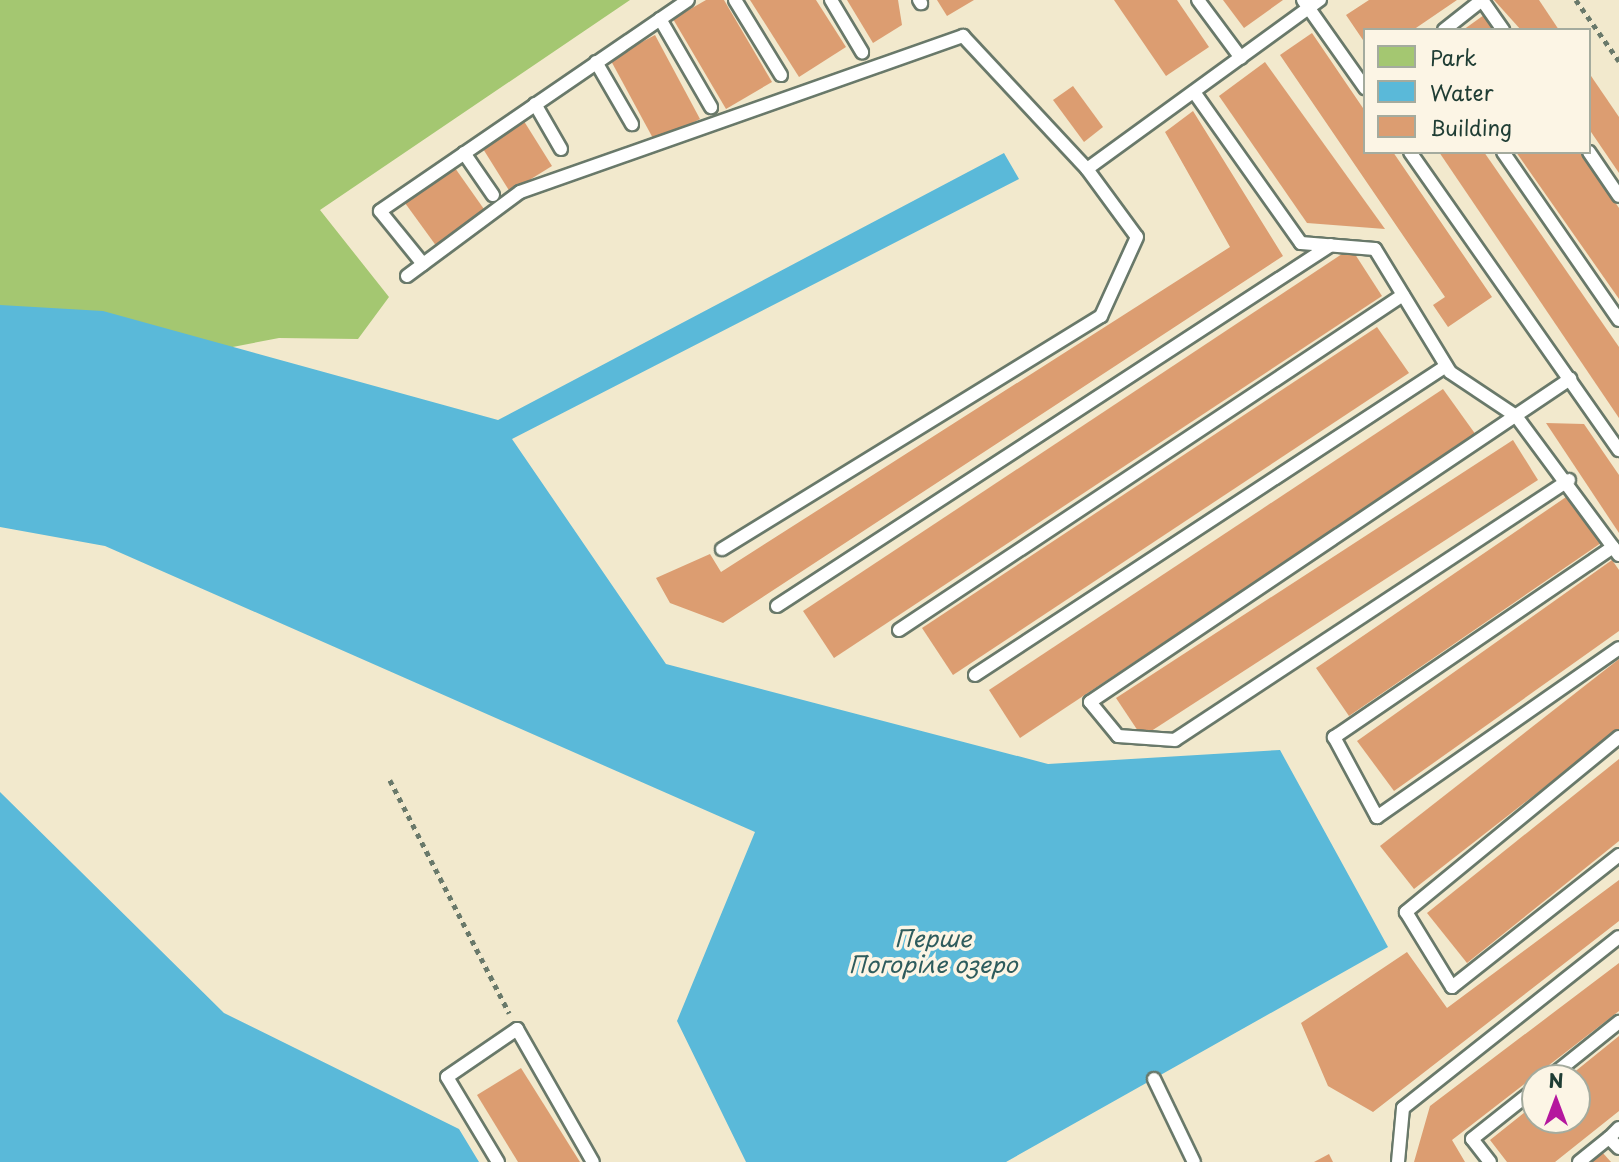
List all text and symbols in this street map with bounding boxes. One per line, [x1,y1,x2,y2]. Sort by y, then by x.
legend [1364,28,1591,154]
text: Park [1430,41,1477,73]
text: Water [1430,76,1493,108]
text: Building [1430,111,1512,143]
water label: Перше Погоріле озеро [848,924,1018,978]
north arrow [1521,1064,1591,1134]
text: N [1548,1066,1564,1094]

